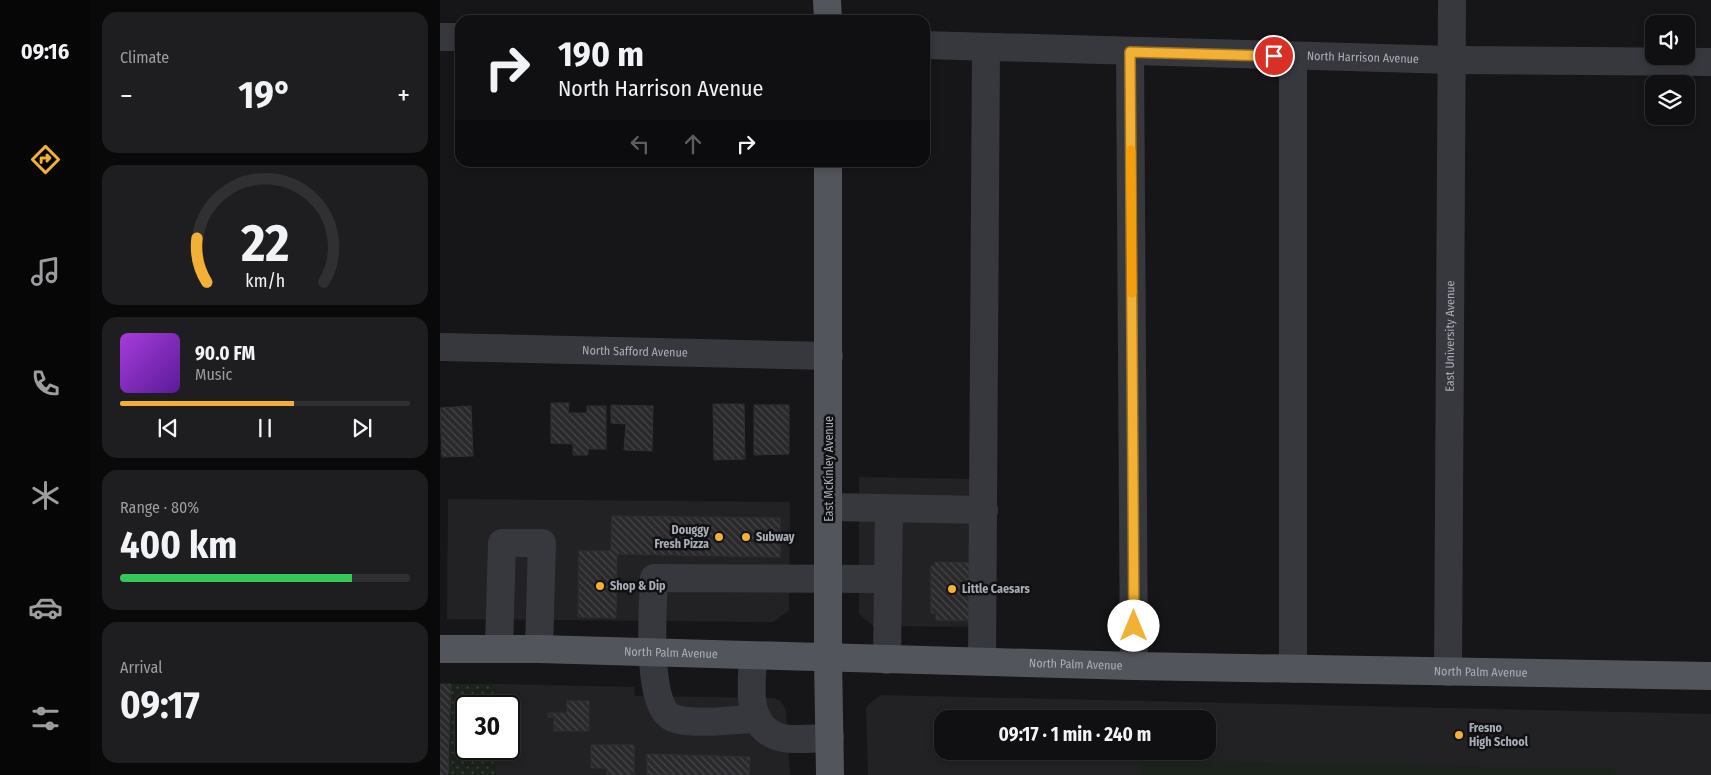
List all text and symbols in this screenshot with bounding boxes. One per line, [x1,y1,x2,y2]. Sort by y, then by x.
map controls [1645,15,1695,125]
button: sound [1645,15,1695,65]
text: 190 m [558,33,644,75]
icon: right [475,35,540,100]
pin [1253,35,1295,77]
text: 09:16 [21,38,69,65]
icon: arrive [1260,42,1288,70]
text: Climate [120,48,169,67]
street label: North Harrison Avenue [1307,49,1419,66]
text: 19° [238,72,292,118]
text: North Harrison Avenue [558,75,763,102]
button: layers [1645,75,1695,125]
text: − [120,79,133,112]
text: + [397,79,410,112]
icon: left [626,130,654,158]
icon: ahead [679,130,707,158]
icon: right [732,130,760,158]
icon: directions [28,142,63,177]
text: 22 [240,212,289,275]
icon: music [28,254,63,289]
text: km/h [245,270,285,292]
street label: East University Avenue [1443,280,1457,392]
text: 90.0 FM [195,342,255,365]
street label: North Safford Avenue [582,343,688,360]
text: Music [195,365,232,384]
icon: phone [28,366,63,401]
icon: previous [154,414,182,442]
icon: pause [251,414,279,442]
icon: next [348,414,376,442]
street label: East McKinley Avenue [822,416,836,522]
icon: climate [28,478,63,513]
text: Range · 80% [120,498,199,517]
text: 400 km [120,522,237,568]
place label: Douggy Fresh Pizza [654,523,709,551]
place label: Subway [756,530,795,544]
marker: Douggy Fresh Pizza [713,531,725,543]
marker: Subway [740,531,752,543]
place label: Shop & Dip [610,579,666,593]
marker: Shop & Dip [594,580,606,592]
place label: Little Caesars [962,582,1030,596]
marker: Little Caesars [946,583,958,595]
icon: car [28,590,63,625]
position arrow [1107,599,1159,651]
street label: North Palm Avenue [624,644,718,661]
street label: North Palm Avenue [1029,656,1123,673]
text: Arrival [120,658,162,677]
street label: North Palm Avenue [1434,664,1528,680]
text: 09:17 [120,682,200,728]
speed limit sign: 30 [455,695,520,760]
icon: filters [28,701,63,736]
place label: Fresno High School [1469,721,1529,749]
text: 09:17 · 1 min · 240 m [999,723,1151,746]
marker: Fresno High School [1453,729,1465,741]

